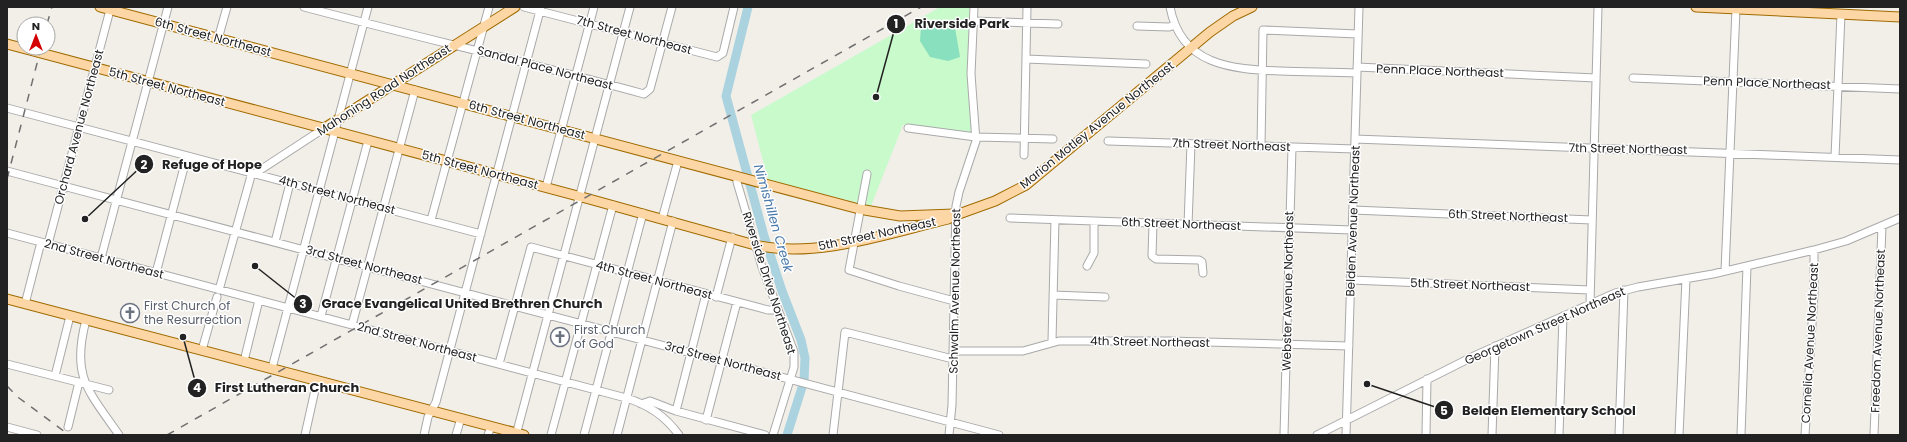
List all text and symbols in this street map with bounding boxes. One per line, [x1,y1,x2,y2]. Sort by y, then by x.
street label: 7th Street Northeast [574,11,694,58]
callout: Riverside Park [886,11,1017,36]
street label: 6th Street Northeast [153,13,273,60]
text: Riverside Park [914,14,1010,33]
text: 1 [894,15,898,32]
north arrow [16,16,56,56]
text: N [32,18,40,34]
street label: Mahoning Road Northeast [313,40,454,139]
street label: Sandal Place Northeast [475,41,615,94]
street label: Orchard Avenue Northeast [50,47,107,206]
street label: Marion Motley Avenue Northeast [1016,57,1178,192]
street label: Penn Place Northeast [1376,60,1504,81]
street label: 5th Street Northeast [107,63,227,110]
street label: Penn Place Northeast [1703,72,1831,93]
street label: 6th Street Northeast [467,96,587,143]
street label: 7th Street Northeast [1171,134,1291,155]
street label: 7th Street Northeast [1568,139,1688,158]
street label: Belden Avenue Northeast [1341,145,1364,297]
street label: 5th Street Northeast [420,146,540,193]
callout: Refuge of Hope [134,152,270,177]
text: Refuge of Hope [162,155,262,174]
text: 2 [141,156,148,173]
water label: Nimishillen Creek [749,162,798,276]
street label: 4th Street Northeast [277,171,397,218]
street label: 6th Street Northeast [1448,205,1568,226]
street label: Schwalm Avenue Northeast [945,208,964,374]
street label: Riverside Drive Northeast [738,209,801,356]
street label: Webster Avenue Northeast [1278,211,1297,371]
street label: 5th Street Northeast [816,213,937,254]
street label: 6th Street Northeast [1121,213,1241,234]
street label: 2nd Street Northeast [42,234,166,283]
street label: 3rd Street Northeast [304,241,424,288]
street label: Freedom Avenue Northeast [1866,249,1889,413]
street label: 4th Street Northeast [594,256,714,303]
street label: Cornelia Avenue Northeast [1797,262,1822,424]
street label: 5th Street Northeast [1410,274,1530,295]
street label: Georgetown Street Northeast [1462,282,1628,369]
callout: Grace Evangelical United Brethren Church [293,291,610,316]
text: Grace Evangelical United Brethren Church [322,294,603,313]
text: 3 [299,295,307,312]
place label: First Church of the Resurrection [144,297,242,328]
church icon: First Church of the Resurrection [119,302,141,324]
street label: 2nd Street Northeast [355,317,479,366]
place label: First Church of God [574,321,645,352]
church icon: First Church of God [549,326,571,348]
street label: 4th Street Northeast [1090,332,1210,351]
street label: 3rd Street Northeast [663,337,783,384]
callout: First Lutheran Church [187,375,367,400]
text: First Lutheran Church [215,378,359,397]
text: 4 [193,379,201,396]
callout: Belden Elementary School [1434,398,1644,423]
text: Belden Elementary School [1462,401,1636,420]
text: 5 [1440,402,1448,419]

